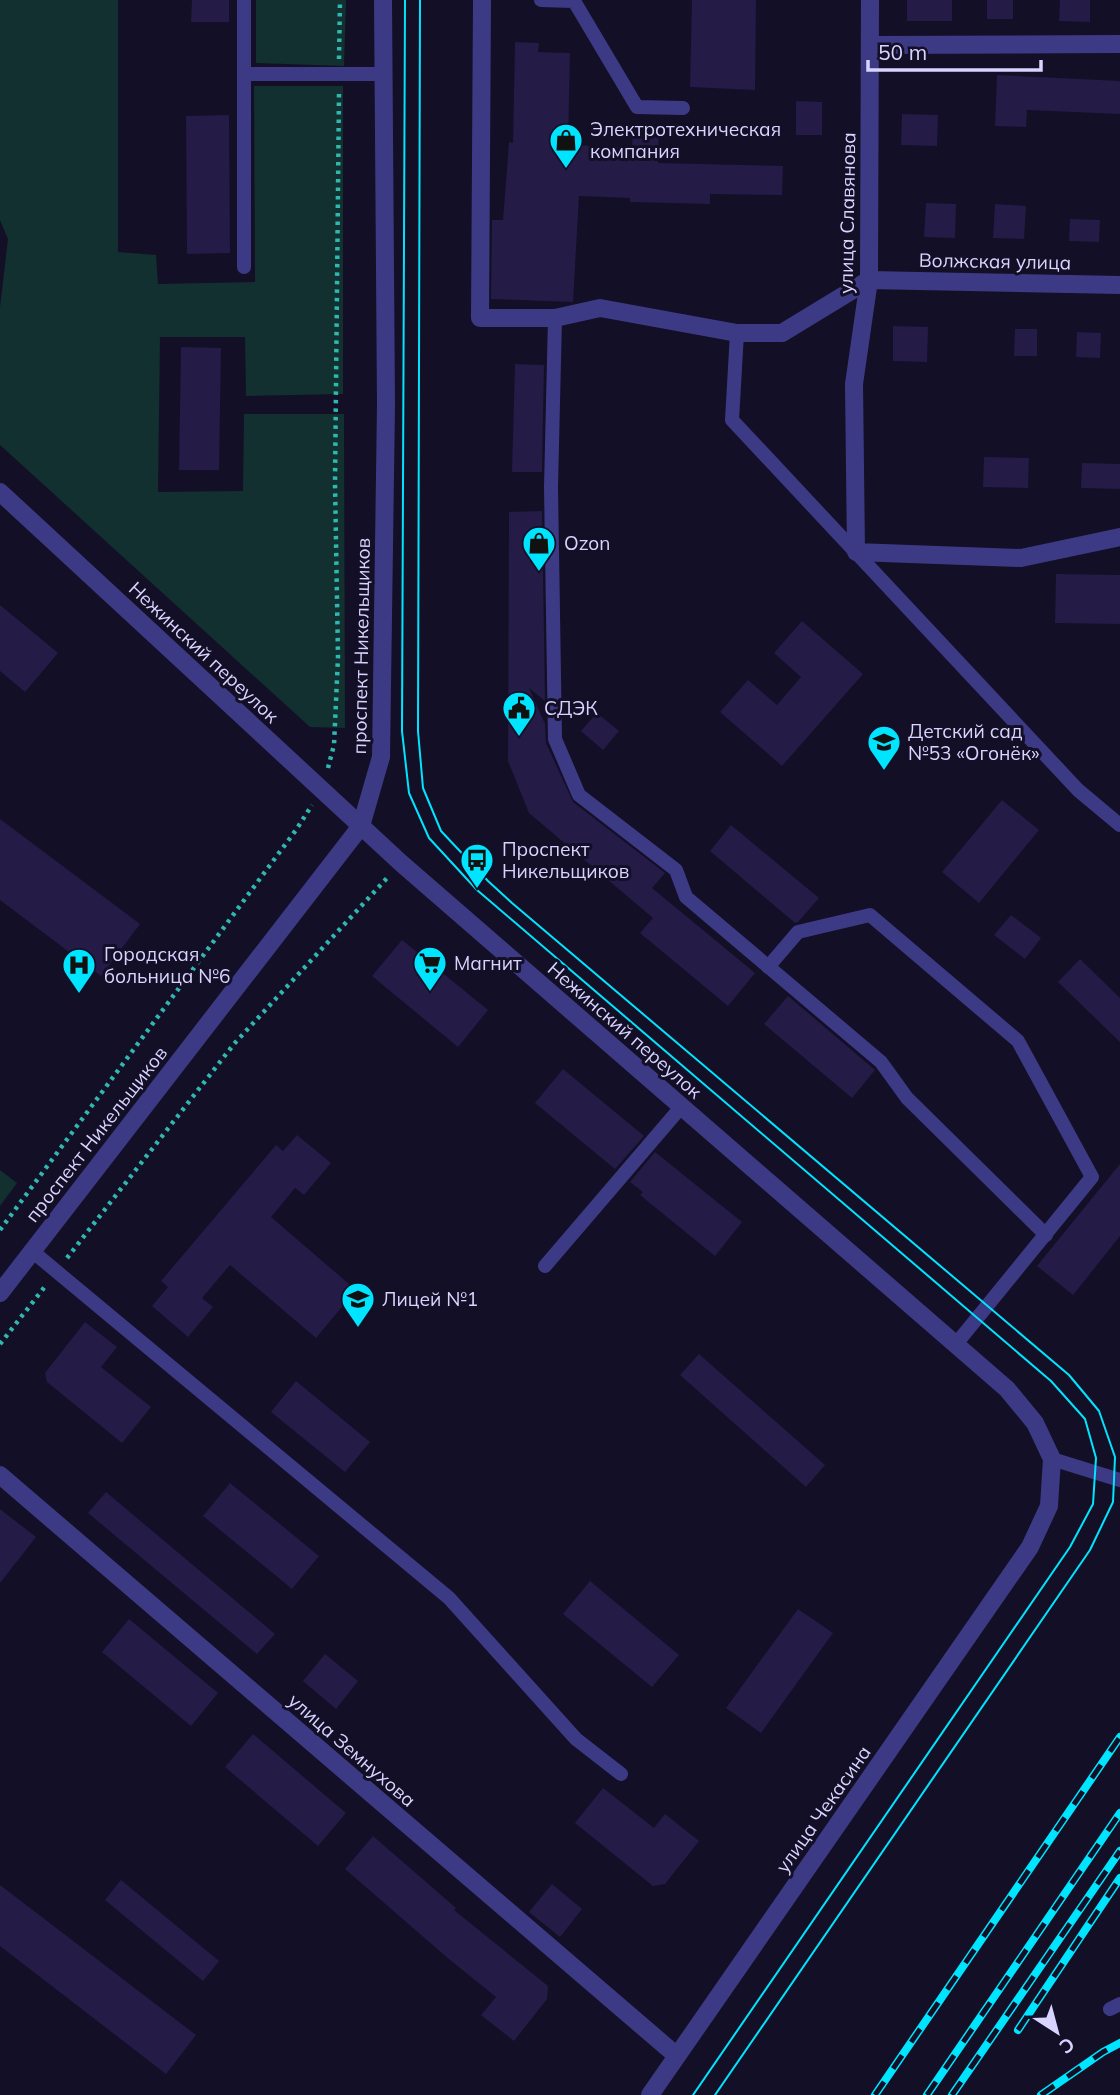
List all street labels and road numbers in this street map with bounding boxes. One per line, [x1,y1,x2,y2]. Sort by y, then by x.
street label: улица Славянова [834,132,860,294]
street label: Волжская улица [919,248,1071,274]
street label: проспект Никельщиков [347,538,375,754]
street label: Нежинский переулок [124,576,285,728]
street label: Нежинский переулок [543,957,708,1104]
street label: проспект Никельщиков [20,1041,172,1227]
street label: улица Земнухова [283,1688,421,1812]
street label: улица Чекасина [770,1741,876,1877]

